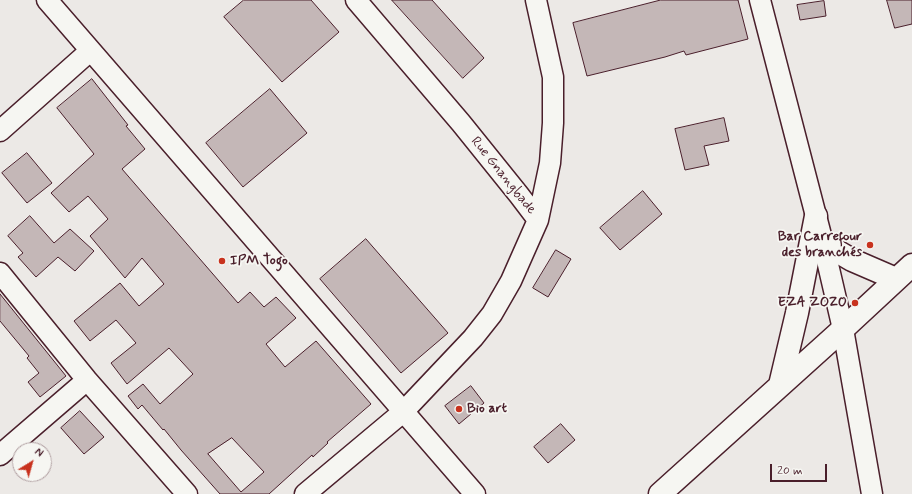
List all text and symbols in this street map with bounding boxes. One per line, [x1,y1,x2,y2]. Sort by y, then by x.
street label: Rue Gnangbade [467,134,539,218]
place label: Bar Carrefour des branchés [778,229,862,262]
marker: Bar Carrefour des branchés [865,240,875,250]
place label: IPM Togo [230,253,288,269]
marker: IPM Togo [217,256,227,266]
place label: EZA ZOZO [778,295,847,311]
marker: EZA ZOZO [850,298,860,308]
place label: Bio art [467,401,507,417]
marker: Bio art [454,404,464,414]
north arrow [12,442,52,482]
text: N [31,445,46,461]
scale bar [772,456,829,482]
text: 20 m [777,463,803,479]

